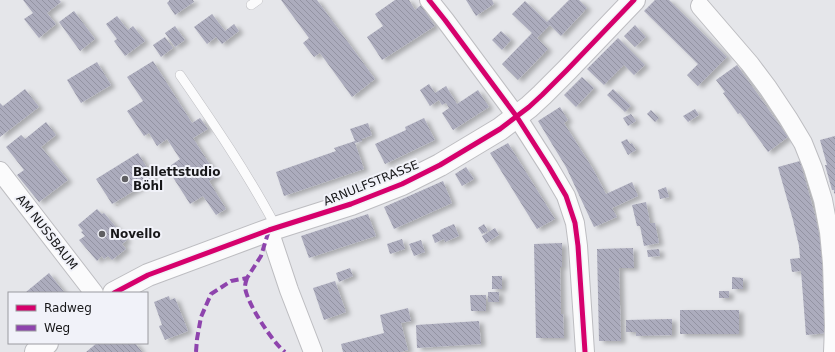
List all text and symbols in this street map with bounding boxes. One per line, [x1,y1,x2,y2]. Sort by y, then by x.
street label: ARNULFSTRASSE [321,157,421,209]
place label: Ballettstudio Böhl [133,165,220,193]
marker: Ballettstudio Böhl [120,174,130,184]
street label: AM NUSSBAUM [13,192,81,272]
place label: Novello [110,227,161,241]
marker: Novello [97,229,107,239]
legend [8,292,148,344]
text: Radweg [44,301,92,315]
text: Weg [44,321,70,335]

